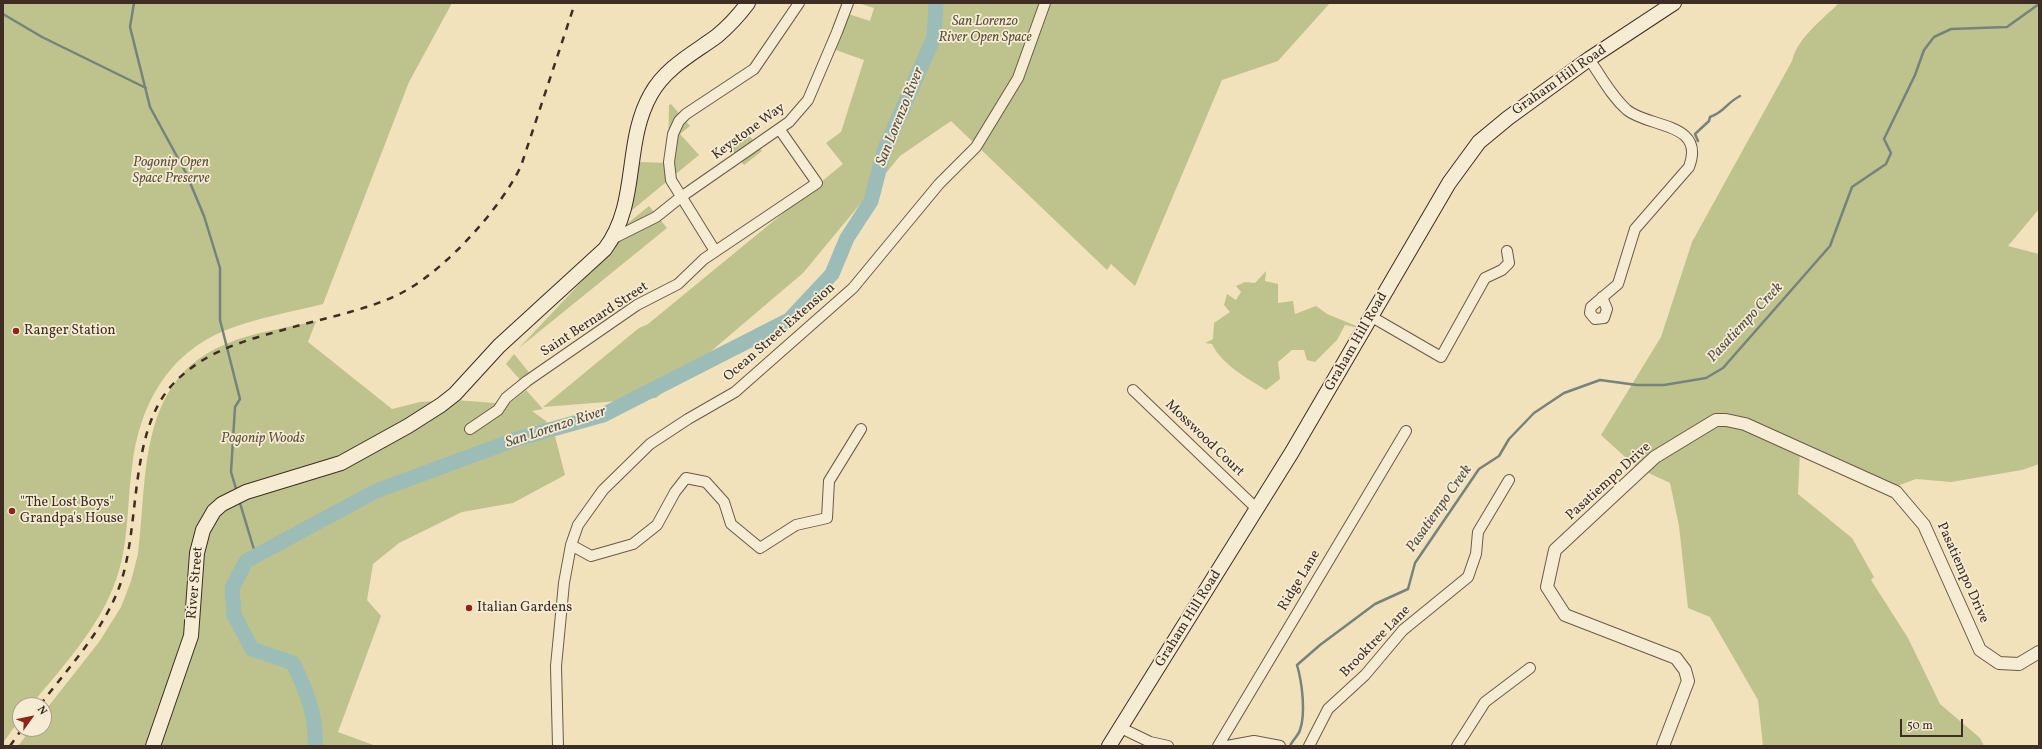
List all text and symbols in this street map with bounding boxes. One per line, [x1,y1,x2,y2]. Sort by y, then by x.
park label: San Lorenzo River Open Space [938,14,1032,46]
street label: Graham Hill Road [1510,42,1610,120]
water label: San Lorenzo River [873,65,929,169]
street label: Keystone Way [709,100,789,164]
park label: Pogonip Open Space Preserve [132,155,210,188]
street label: Saint Bernard Street [538,279,652,361]
water label: Pasatiempo Creek [1704,279,1788,367]
street label: Ocean Street Extension [721,280,839,386]
street label: Graham Hill Road [1322,290,1392,394]
place label: Ranger Station [24,323,116,339]
marker: Ranger Station [11,326,21,336]
street label: Mosswood Court [1161,397,1247,481]
water label: San Lorenzo River [504,403,608,453]
park label: Pogonip Woods [221,431,305,447]
street label: Pasatiempo Drive [1563,439,1655,525]
water label: Pasatiempo Creek [1403,462,1477,556]
place label: "The Lost Boys" Grandpa's House [20,495,123,528]
marker: "The Lost Boys" Grandpa's House [7,506,17,516]
street label: Pasatiempo Drive [1932,520,1992,626]
street label: River Street [184,546,208,620]
street label: Ridge Lane [1275,547,1325,615]
street label: Graham Hill Road [1152,567,1226,671]
place label: Italian Gardens [477,600,572,616]
street label: Brooktree Lane [1337,602,1415,682]
marker: Italian Gardens [464,603,474,613]
north arrow [12,697,52,737]
text: N [33,703,50,718]
scale bar [1902,711,1965,737]
text: 50 m [1907,718,1933,734]

